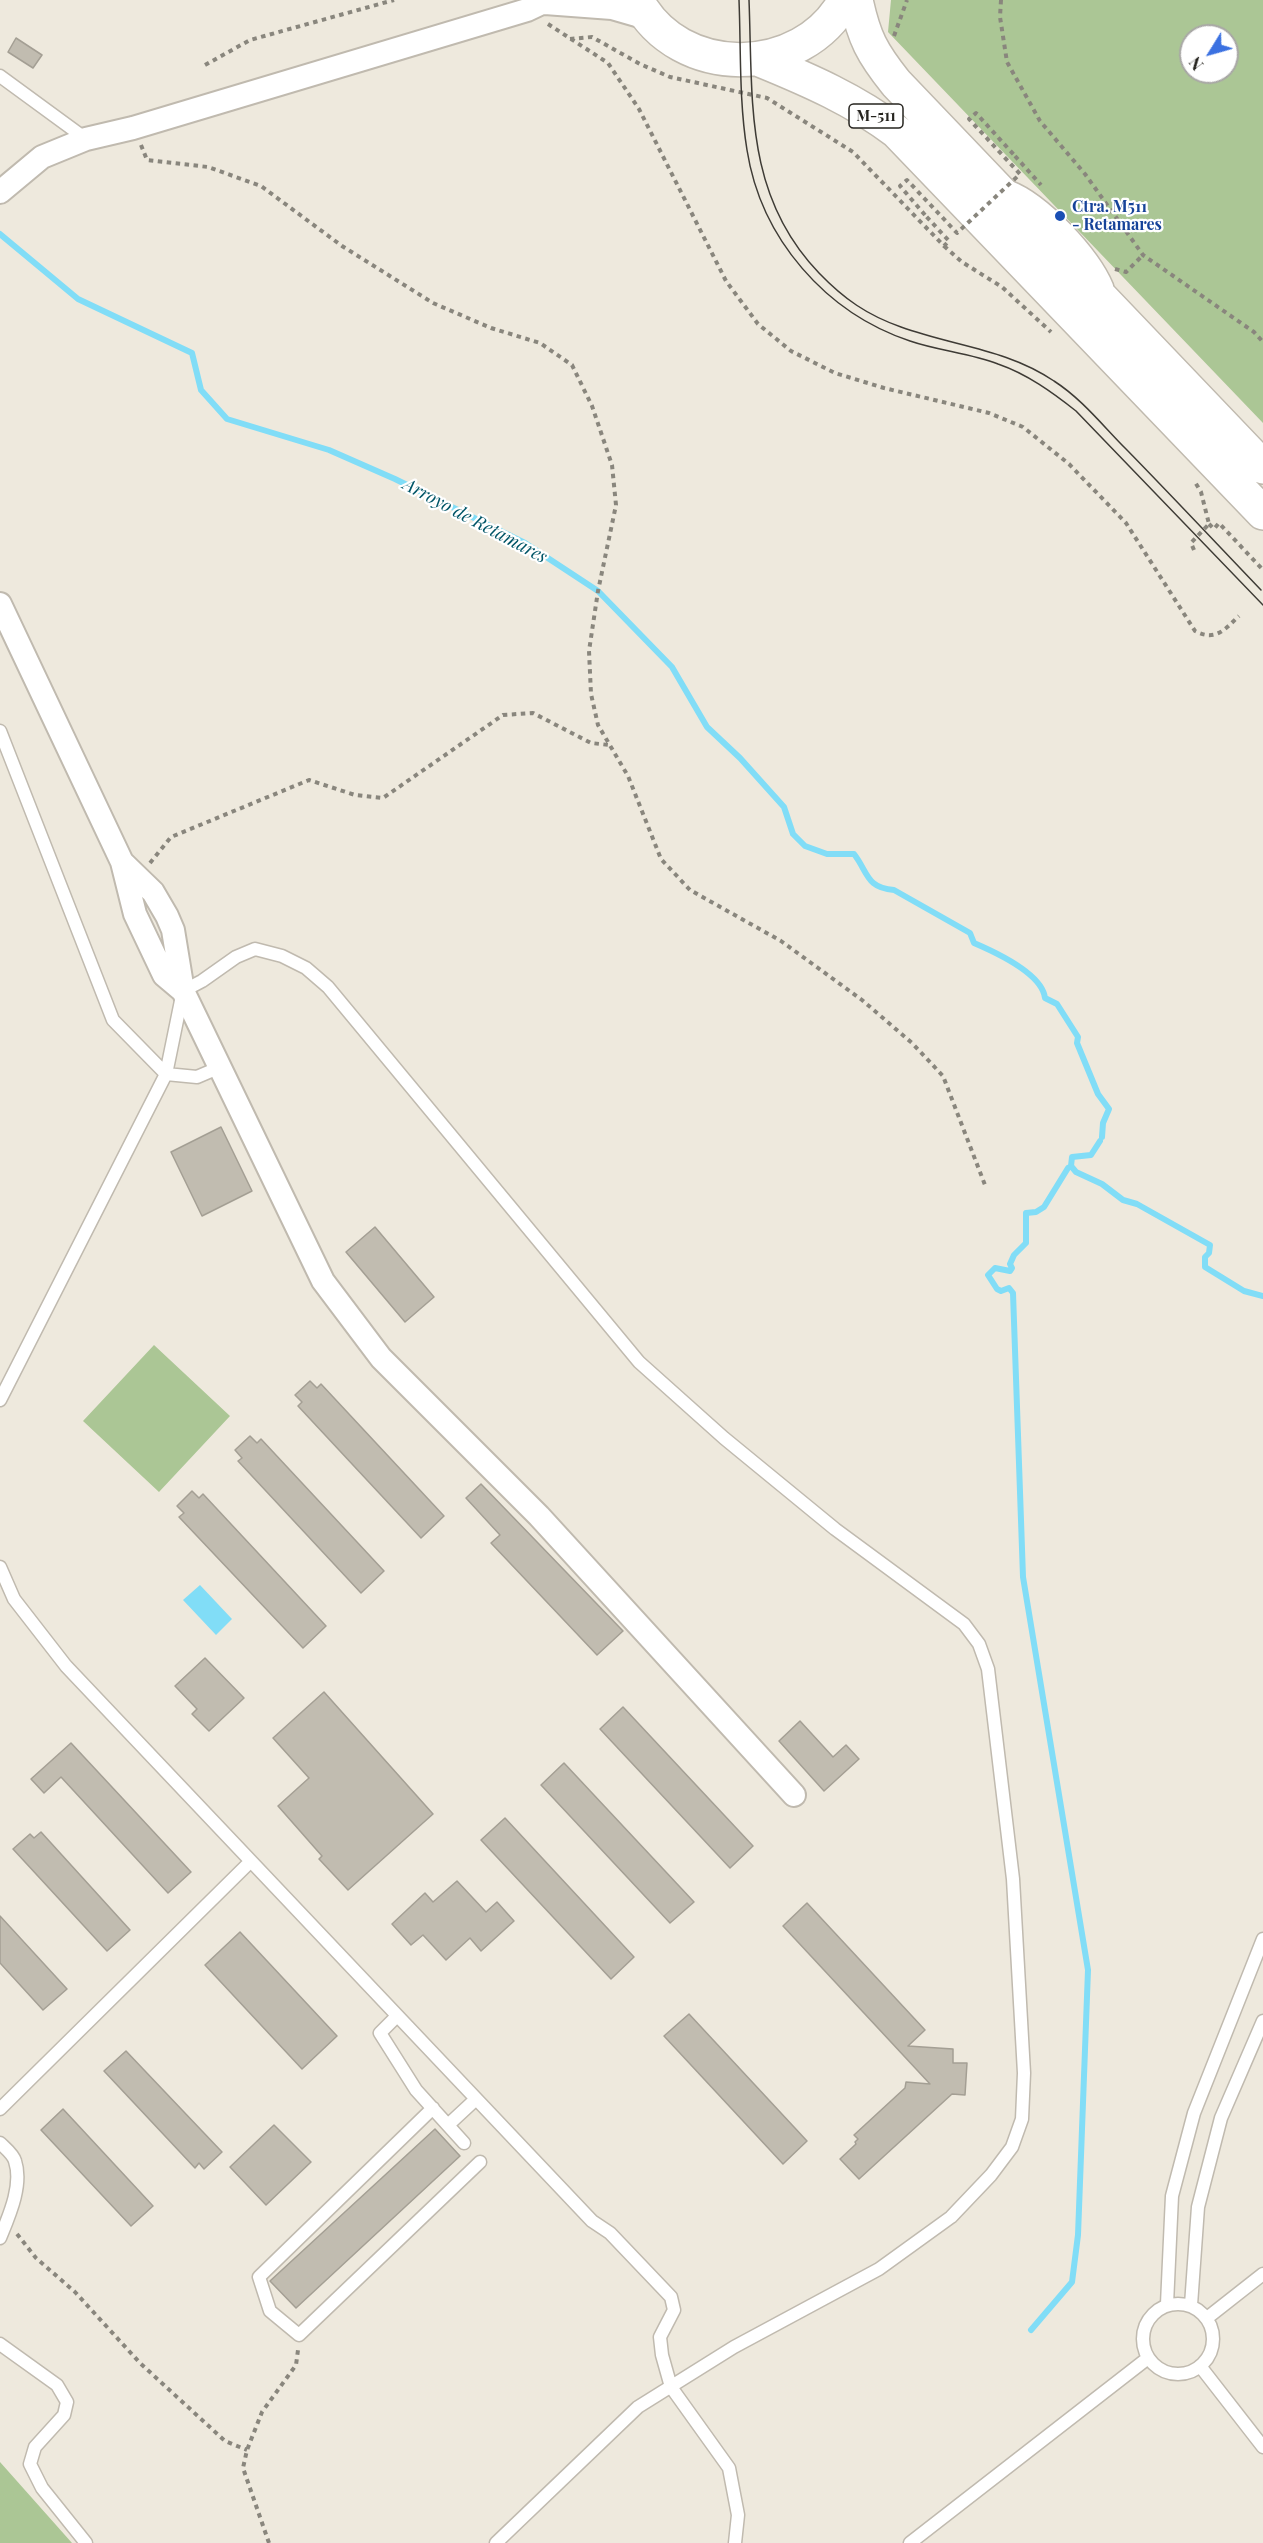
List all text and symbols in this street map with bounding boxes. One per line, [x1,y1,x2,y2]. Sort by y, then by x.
north arrow [1179,24,1239,84]
text: N [1184,53,1208,75]
road number: M-511 [849,104,903,128]
place label: Ctra. M511 - Retamares [1072,197,1162,235]
marker: Ctra. M511 - Retamares [1053,209,1067,223]
water label: Arroyo de Retamares [399,474,551,568]

